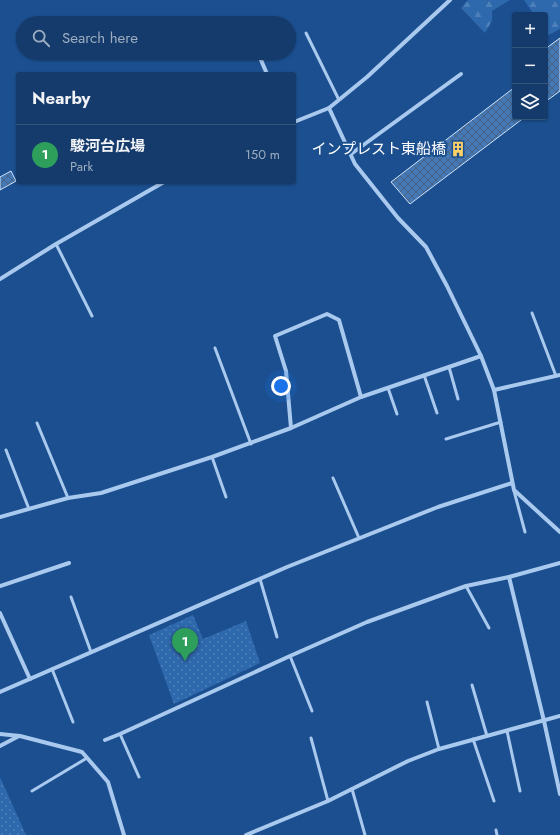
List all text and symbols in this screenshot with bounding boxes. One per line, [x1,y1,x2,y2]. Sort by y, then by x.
map controls [512,12,548,120]
button: + [512,12,548,48]
search box [16,16,296,60]
icon: search [30,27,52,49]
text: Search here [62,27,138,49]
button: − [512,48,548,84]
button: layers [512,84,548,120]
text: Nearby [32,86,90,110]
text: 駿河台広場 [70,135,145,157]
place label: インプレスト東船橋 [311,138,446,160]
building icon: インプレスト東船橋 [449,140,467,158]
text: 1 [42,145,48,164]
text: 150 m [245,145,280,164]
text: Park [70,157,93,176]
your location [271,376,291,396]
pin: 1 [172,628,198,661]

